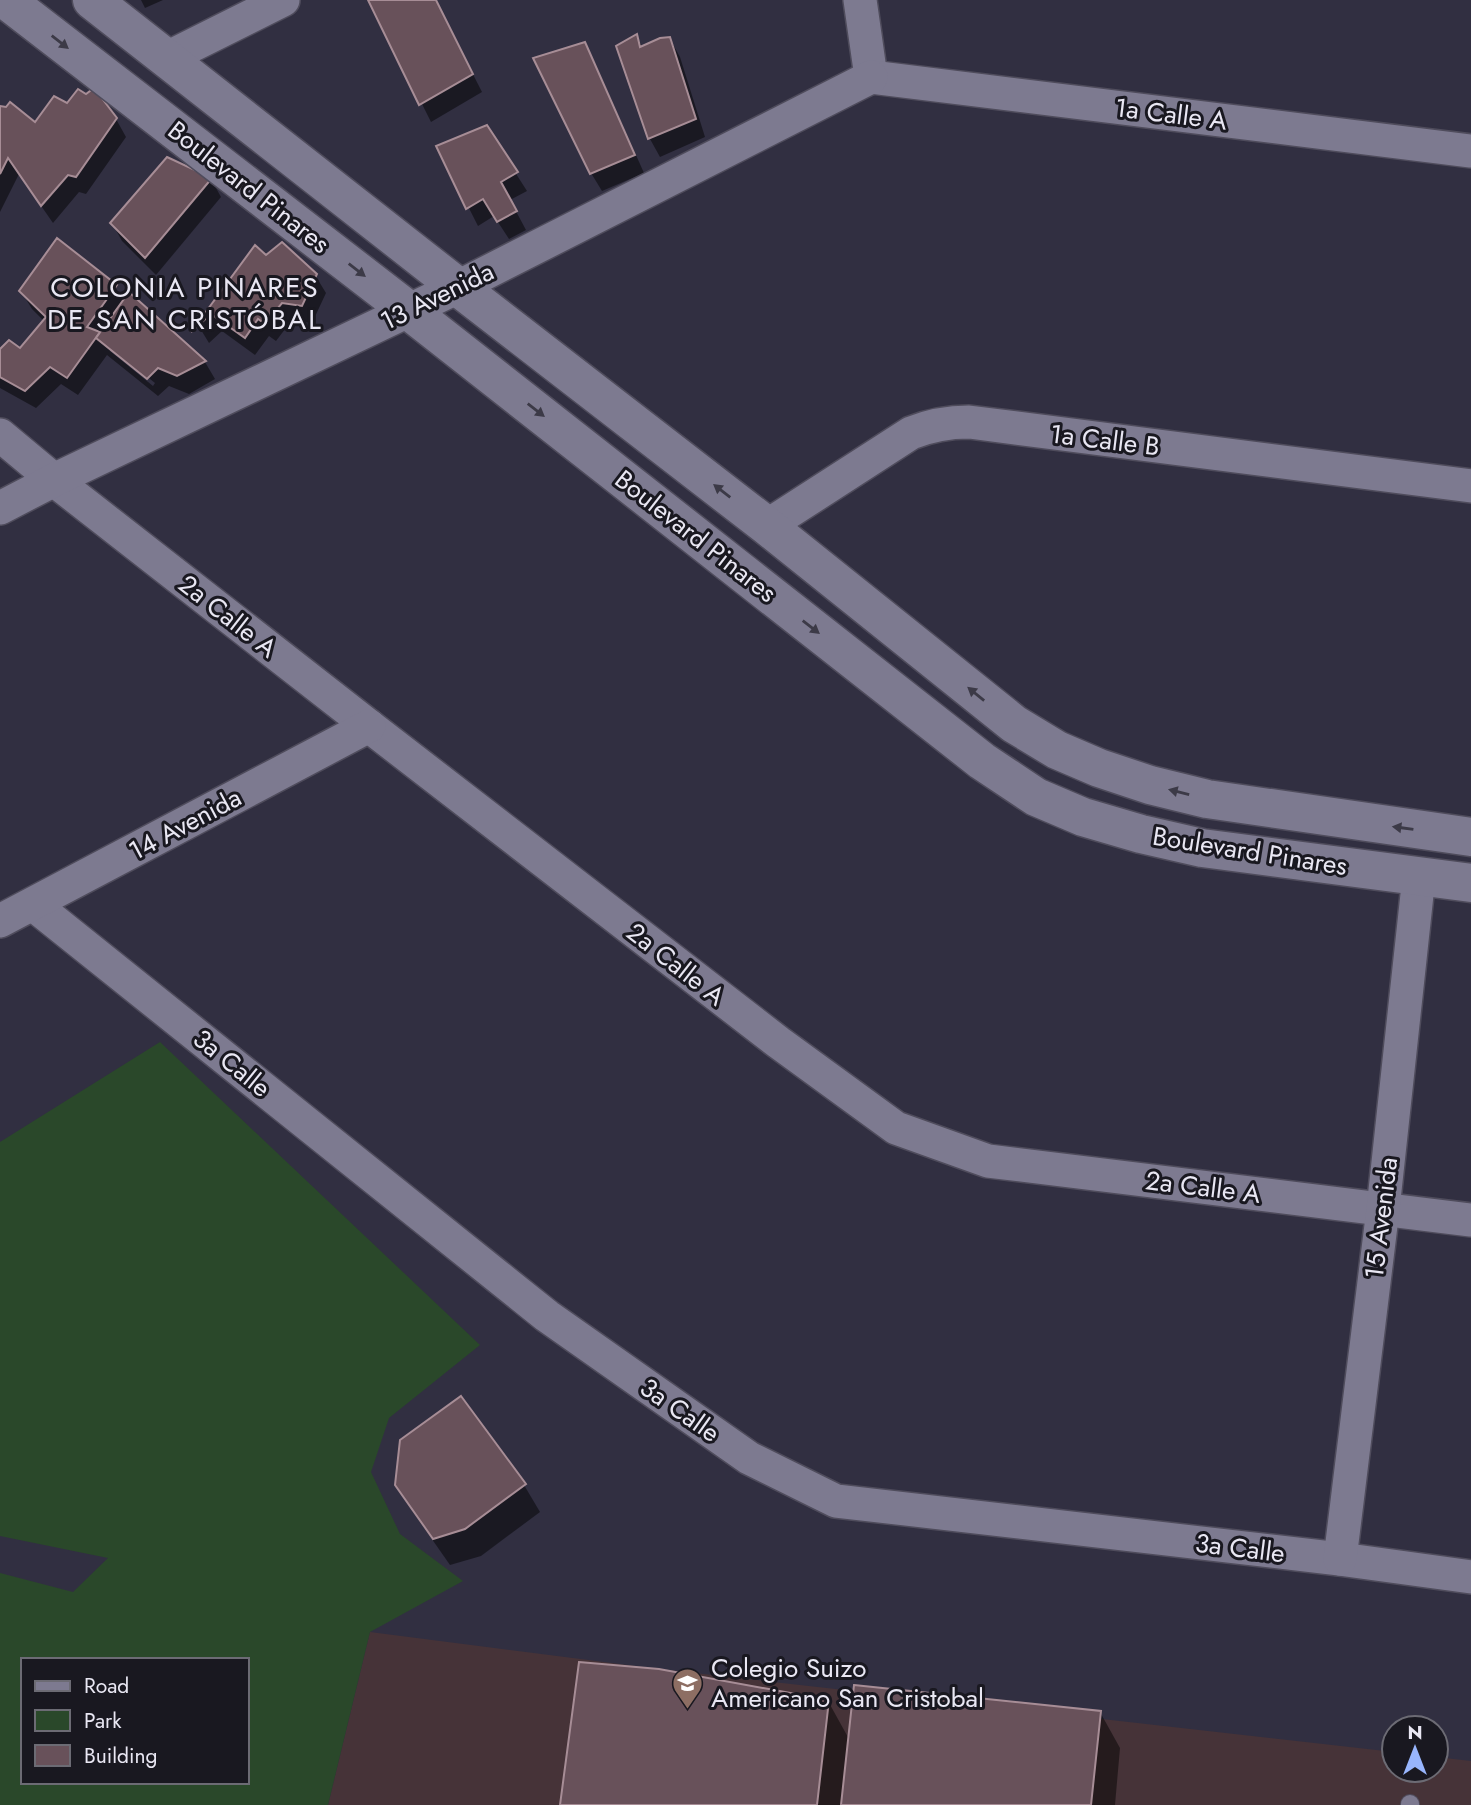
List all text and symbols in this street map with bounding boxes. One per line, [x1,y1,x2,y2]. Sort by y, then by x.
one-way arrow [51,34,69,48]
street label: 1a Calle A [1113,88,1230,140]
street label: Boulevard Pinares [160,112,338,262]
street label: 13 Avenida [374,252,500,340]
one-way arrow [347,263,365,278]
district label: COLONIA PINARES DE SAN CRISTÓBAL [47,267,323,340]
one-way arrow [527,403,545,417]
street label: 1a Calle B [1048,414,1162,466]
street label: Boulevard Pinares [607,461,785,611]
one-way arrow [713,484,731,498]
street label: 2a Calle A [171,565,286,667]
one-way arrow [802,619,820,633]
one-way arrow [968,686,986,701]
street label: 14 Avenida [122,778,248,870]
one-way arrow [1168,786,1190,797]
street label: Boulevard Pinares [1150,817,1350,885]
one-way arrow [1392,822,1414,833]
street label: 2a Calle A [619,913,734,1015]
street label: 3a Calle [185,1020,279,1106]
street label: 15 Avenida [1355,1155,1407,1281]
street label: 2a Calle A [1143,1161,1264,1213]
street label: 3a Calle [632,1369,728,1451]
street label: 3a Calle [1193,1524,1287,1572]
place label: Colegio Suizo Americano San Cristobal [711,1649,984,1717]
legend [21,1658,248,1784]
school or university icon: Colegio Suizo Americano San Cristobal [671,1666,705,1710]
text: Road [84,1671,129,1701]
text: Park [84,1706,122,1736]
north arrow [1380,1714,1450,1784]
text: N [1407,1719,1423,1746]
text: Building [84,1741,157,1771]

